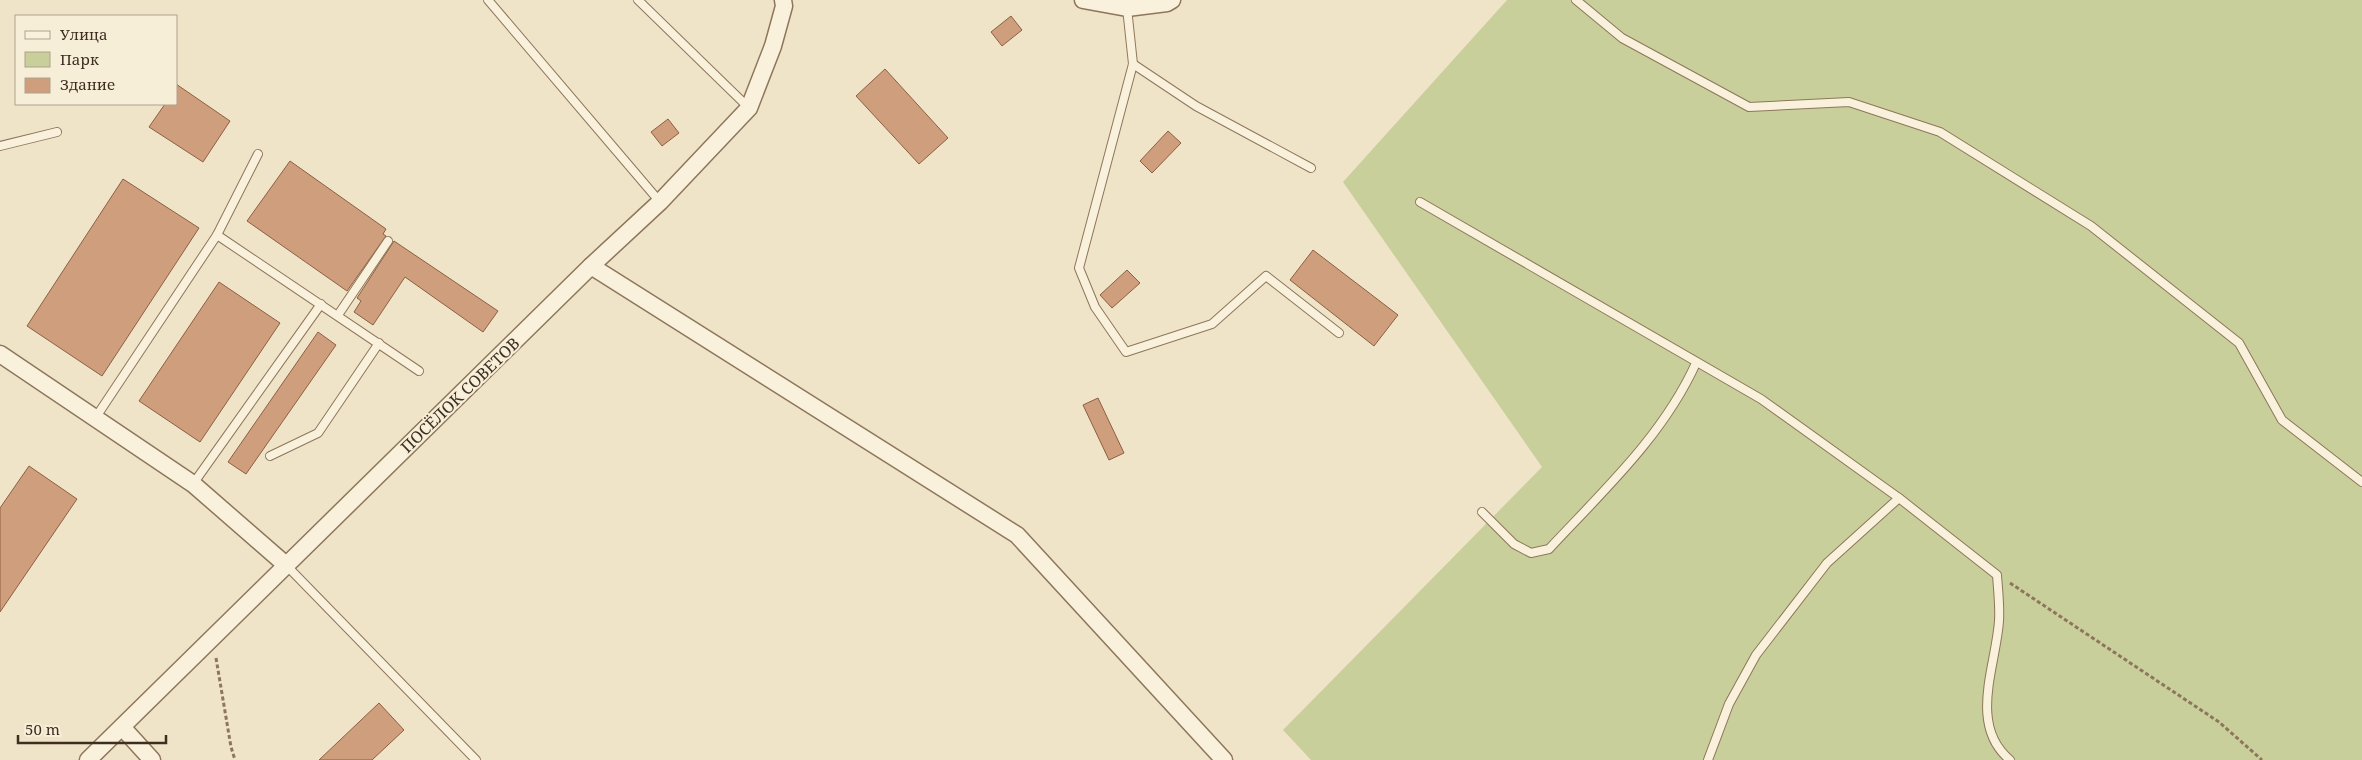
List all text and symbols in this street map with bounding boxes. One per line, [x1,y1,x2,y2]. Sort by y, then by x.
legend [15,15,178,105]
text: Улица [60,24,108,44]
text: Парк [60,49,99,69]
text: Здание [60,74,115,94]
street label: ПОСЁЛОК СОВЕТОВ [396,332,524,458]
scale bar [18,712,165,744]
text: 50 m [25,719,60,739]

